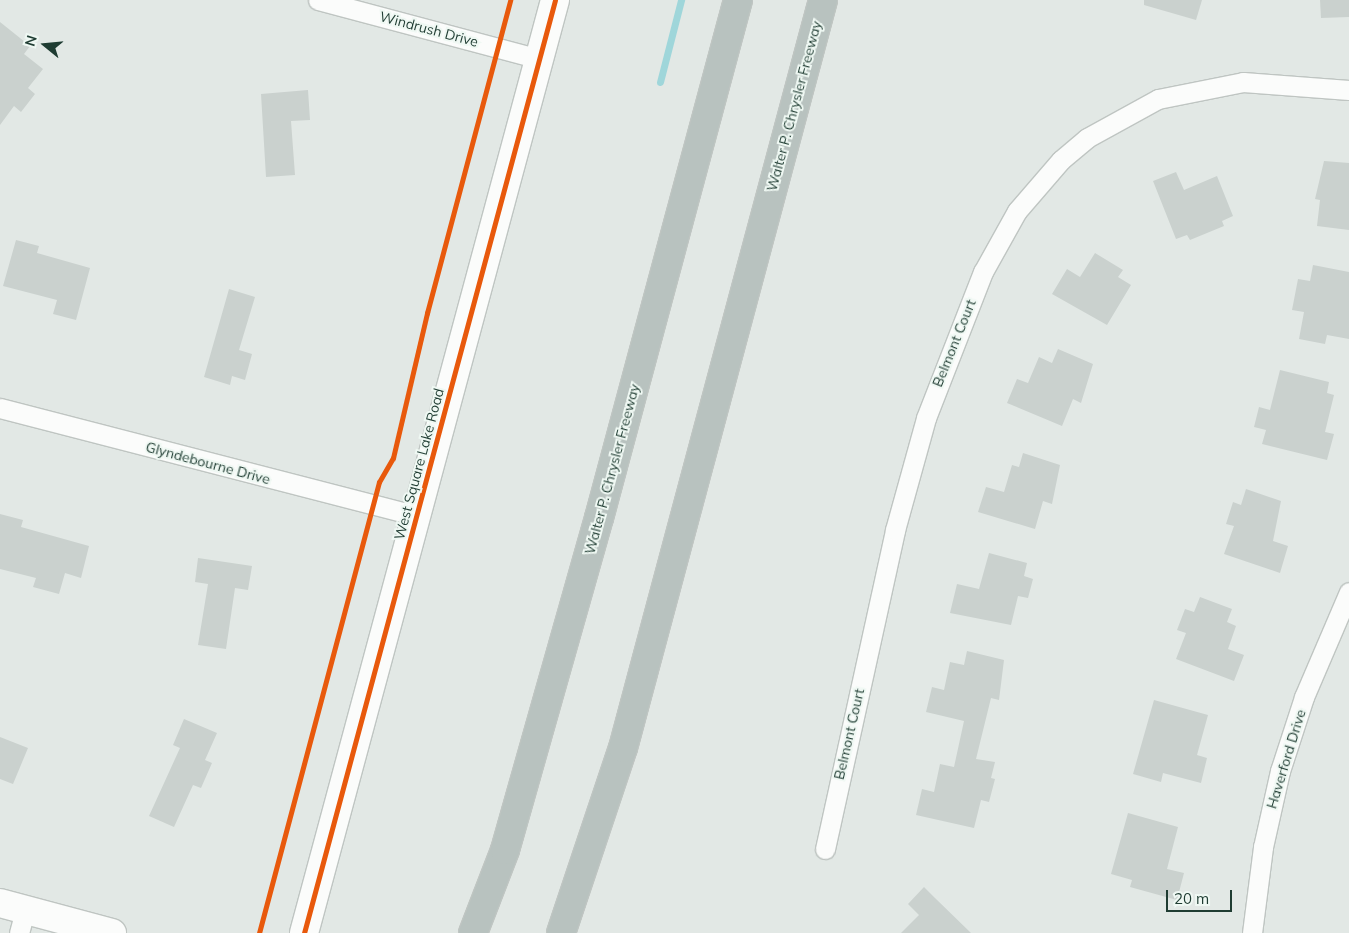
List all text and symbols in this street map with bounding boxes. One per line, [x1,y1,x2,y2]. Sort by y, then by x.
street label: Windrush Drive [378,8,480,50]
street label: Walter P. Chrysler Freeway [763,19,825,193]
north arrow [20,20,70,70]
text: N [21,33,41,48]
street label: Belmont Court [929,297,979,389]
street label: Walter P. Chrysler Freeway [581,382,643,556]
street label: West Square Lake Road [391,386,447,542]
street label: Glyndebourne Drive [144,438,272,488]
street label: Belmont Court [830,687,868,781]
street label: Haverford Drive [1263,707,1309,811]
scale bar [1169,880,1235,912]
text: 20 m [1174,889,1209,908]

